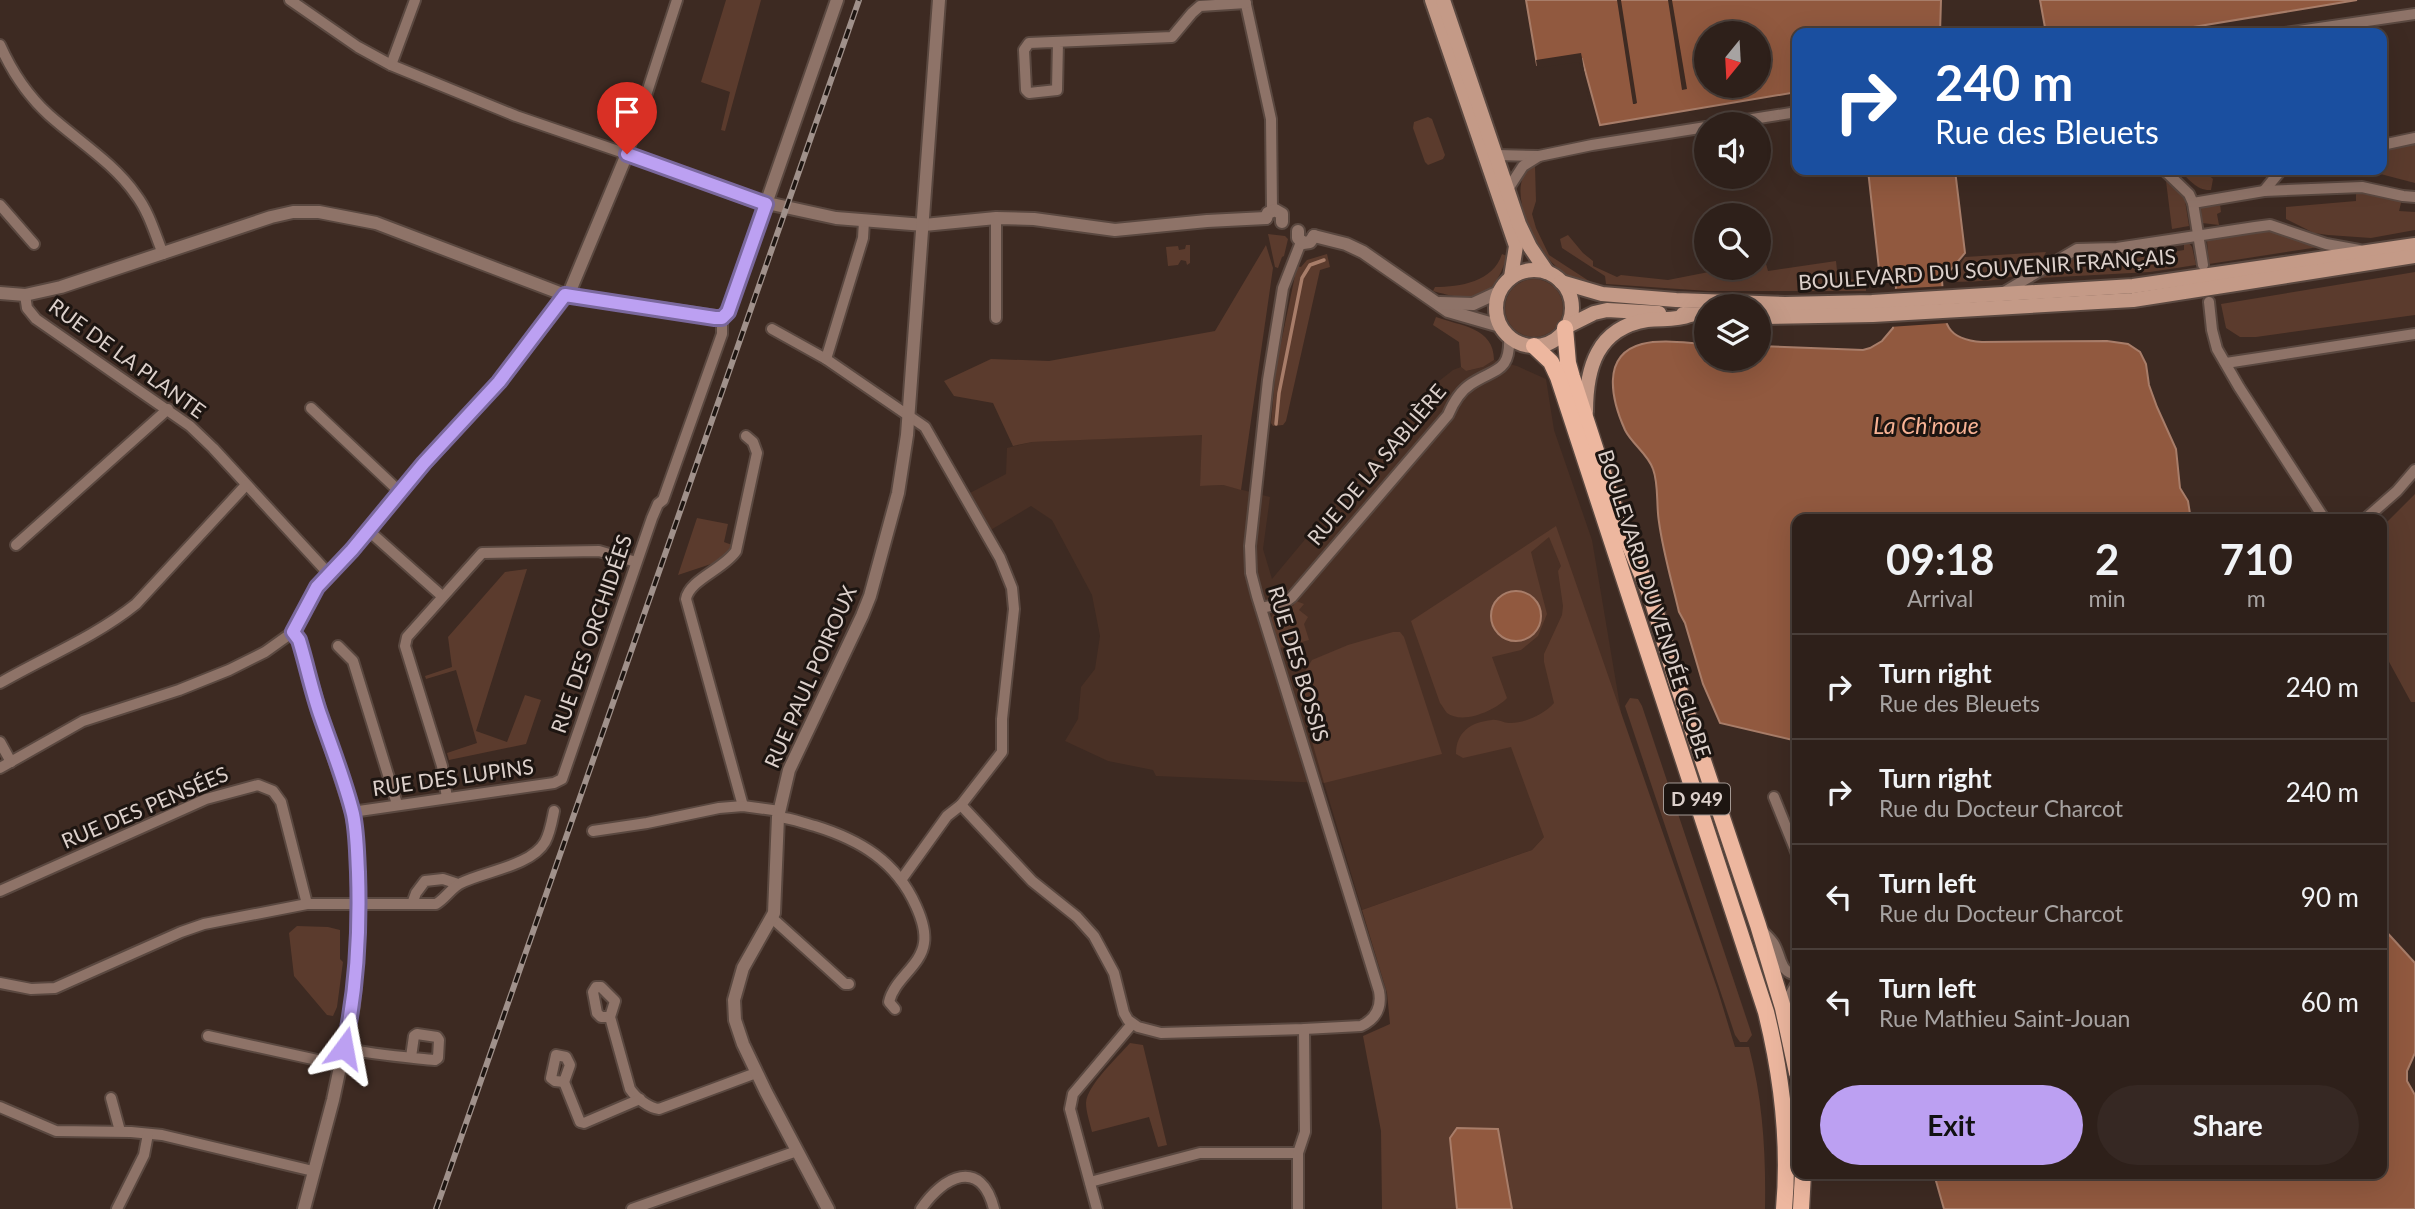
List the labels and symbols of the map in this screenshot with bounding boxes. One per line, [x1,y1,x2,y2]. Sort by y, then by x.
north arrow [1694,21,1771,98]
pin [597,82,657,154]
street label: BOULEVARD DU SOUVENIR FRANÇAIS [1797,243,2177,294]
street label: RUE DE LA PLANTE [45,293,211,423]
street label: RUE DE LA SABLIÈRE [1301,379,1450,550]
water label: La Ch'noue [1873,411,1979,439]
street label: BOULEVARD DU VENDÉE GLOBE [1594,446,1717,761]
street label: RUE DES ORCHIDÉES [545,531,636,736]
street label: RUE PAUL POIROUX [758,581,861,771]
street label: RUE DES BOSSIS [1264,583,1335,744]
street label: RUE DES LUPINS [371,753,535,800]
street label: RUE DES PENSÉES [57,760,232,853]
road number: D 949 [1664,784,1730,814]
position arrow [307,1011,381,1085]

